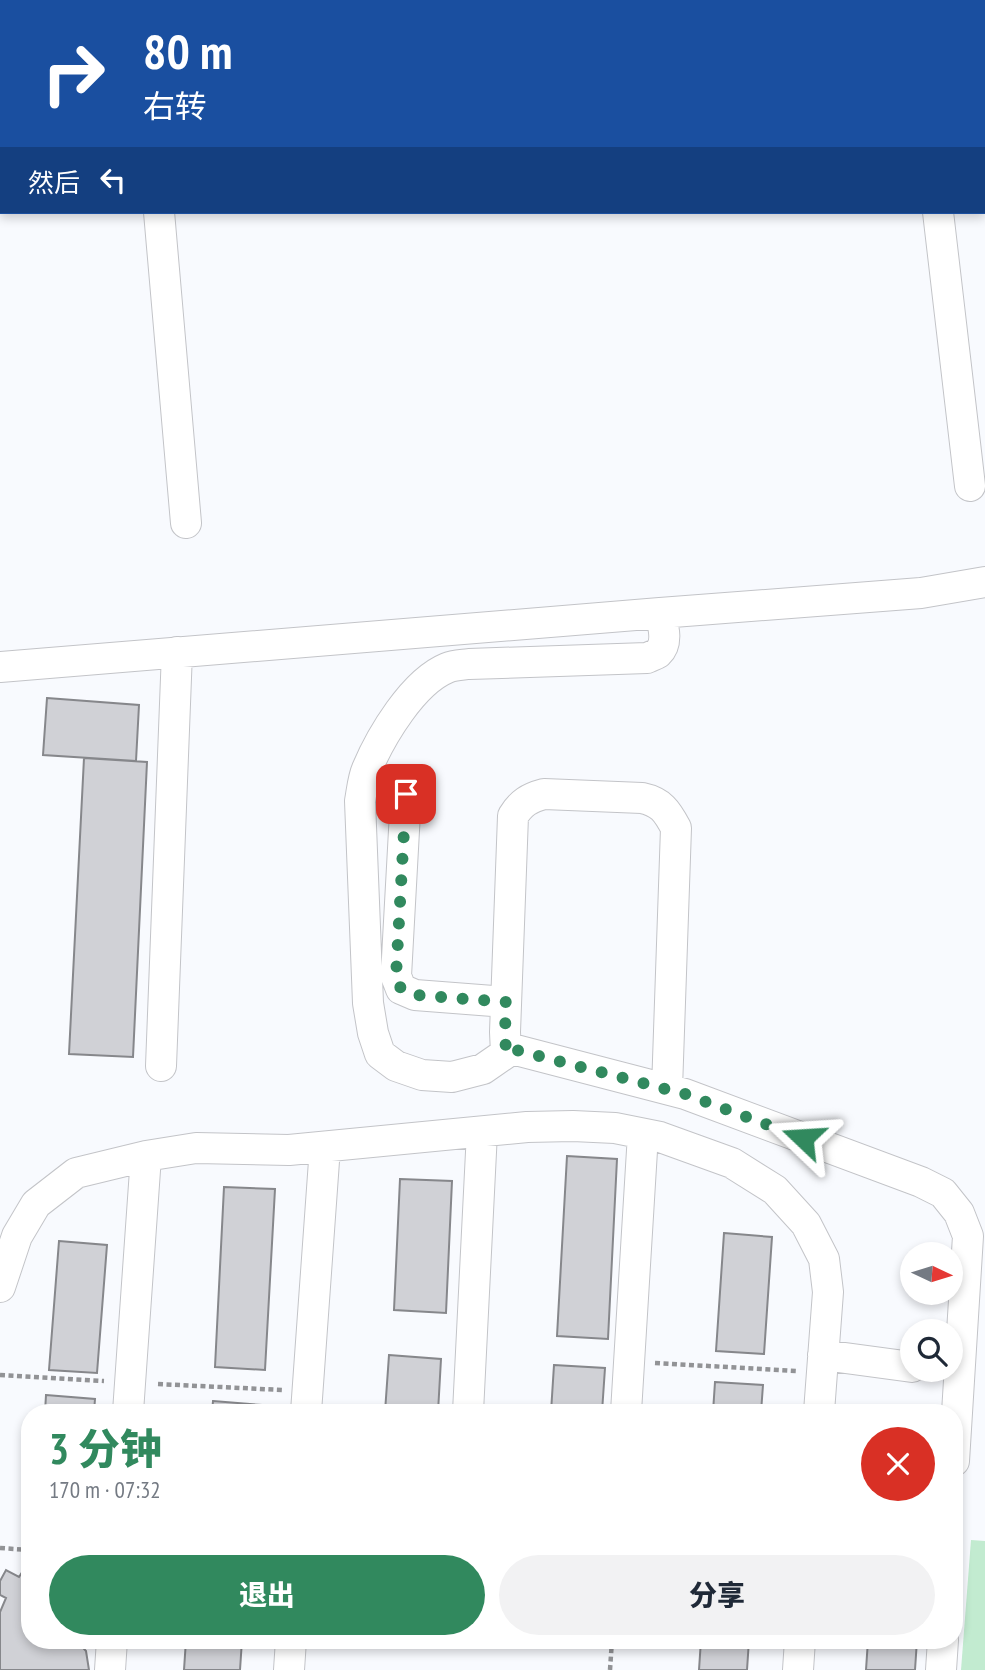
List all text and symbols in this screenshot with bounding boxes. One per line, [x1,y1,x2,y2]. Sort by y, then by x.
text: 80 m [143,19,232,83]
icon: right [28,28,119,119]
text: 右转 [143,85,207,127]
icon: left [94,161,132,199]
text: 然后 [28,166,80,199]
pin [376,764,436,824]
icon: arrive [387,775,425,813]
position arrow [766,1101,840,1175]
north arrow [900,1242,962,1306]
map controls [900,1242,963,1382]
button: search [900,1319,963,1382]
text: 3 分钟 [49,1421,162,1476]
button: close [861,1427,935,1501]
text: 170 m · 07:32 [49,1475,161,1504]
button: 退出 [49,1555,485,1635]
button: 分享 [499,1555,935,1635]

